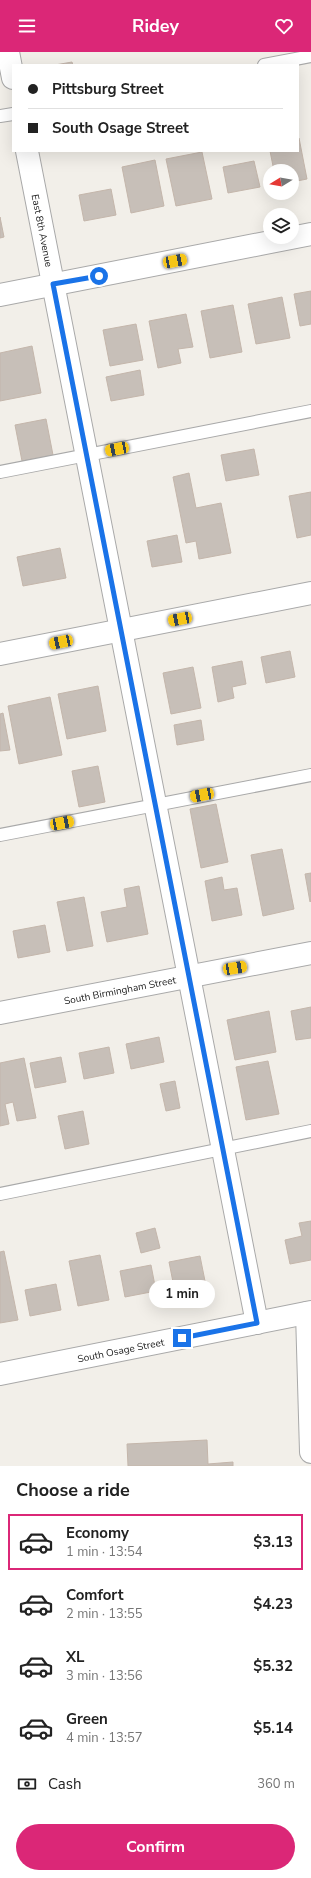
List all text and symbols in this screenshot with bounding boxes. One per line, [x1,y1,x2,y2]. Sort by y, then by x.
text: Ridey [132,14,179,38]
icon: menu [16,15,38,37]
icon: heart [273,15,295,37]
text: Pittsburg Street [52,79,163,99]
text: South Osage Street [52,118,189,138]
north arrow [263,164,299,200]
map controls [263,164,299,244]
street label: East 8th Avenue [28,193,56,268]
button: layers [263,208,299,244]
car [162,253,188,269]
route start [90,267,108,285]
car [104,441,130,457]
car [167,611,193,627]
car [48,634,74,650]
car [189,787,215,803]
car [49,815,75,831]
car [222,960,248,976]
street label: South Birmingham Street [63,973,178,1009]
callout: 1 min [149,1280,215,1308]
text: 1 min [165,1285,199,1303]
route end [173,1329,191,1347]
street label: South Osage Street [76,1335,166,1366]
text: Choose a ride [16,1478,130,1502]
text: Economy [66,1523,129,1543]
icon: car [18,1524,54,1560]
text: $3.13 [253,1532,293,1552]
text: 1 min · 13:54 [66,1543,142,1561]
text: Comfort [66,1585,123,1605]
icon: car [18,1586,54,1622]
text: $4.23 [253,1594,293,1614]
text: 2 min · 13:55 [66,1605,142,1623]
text: XL [66,1647,85,1667]
icon: car [18,1648,54,1684]
text: $5.32 [253,1656,293,1676]
text: 3 min · 13:56 [66,1667,142,1685]
text: Green [66,1709,108,1729]
icon: car [18,1710,54,1746]
text: $5.14 [253,1718,293,1738]
text: 4 min · 13:57 [66,1729,142,1747]
icon: cash [16,1773,38,1795]
text: Cash [48,1774,82,1794]
text: 360 m [257,1775,295,1793]
button: Confirm [16,1824,295,1870]

